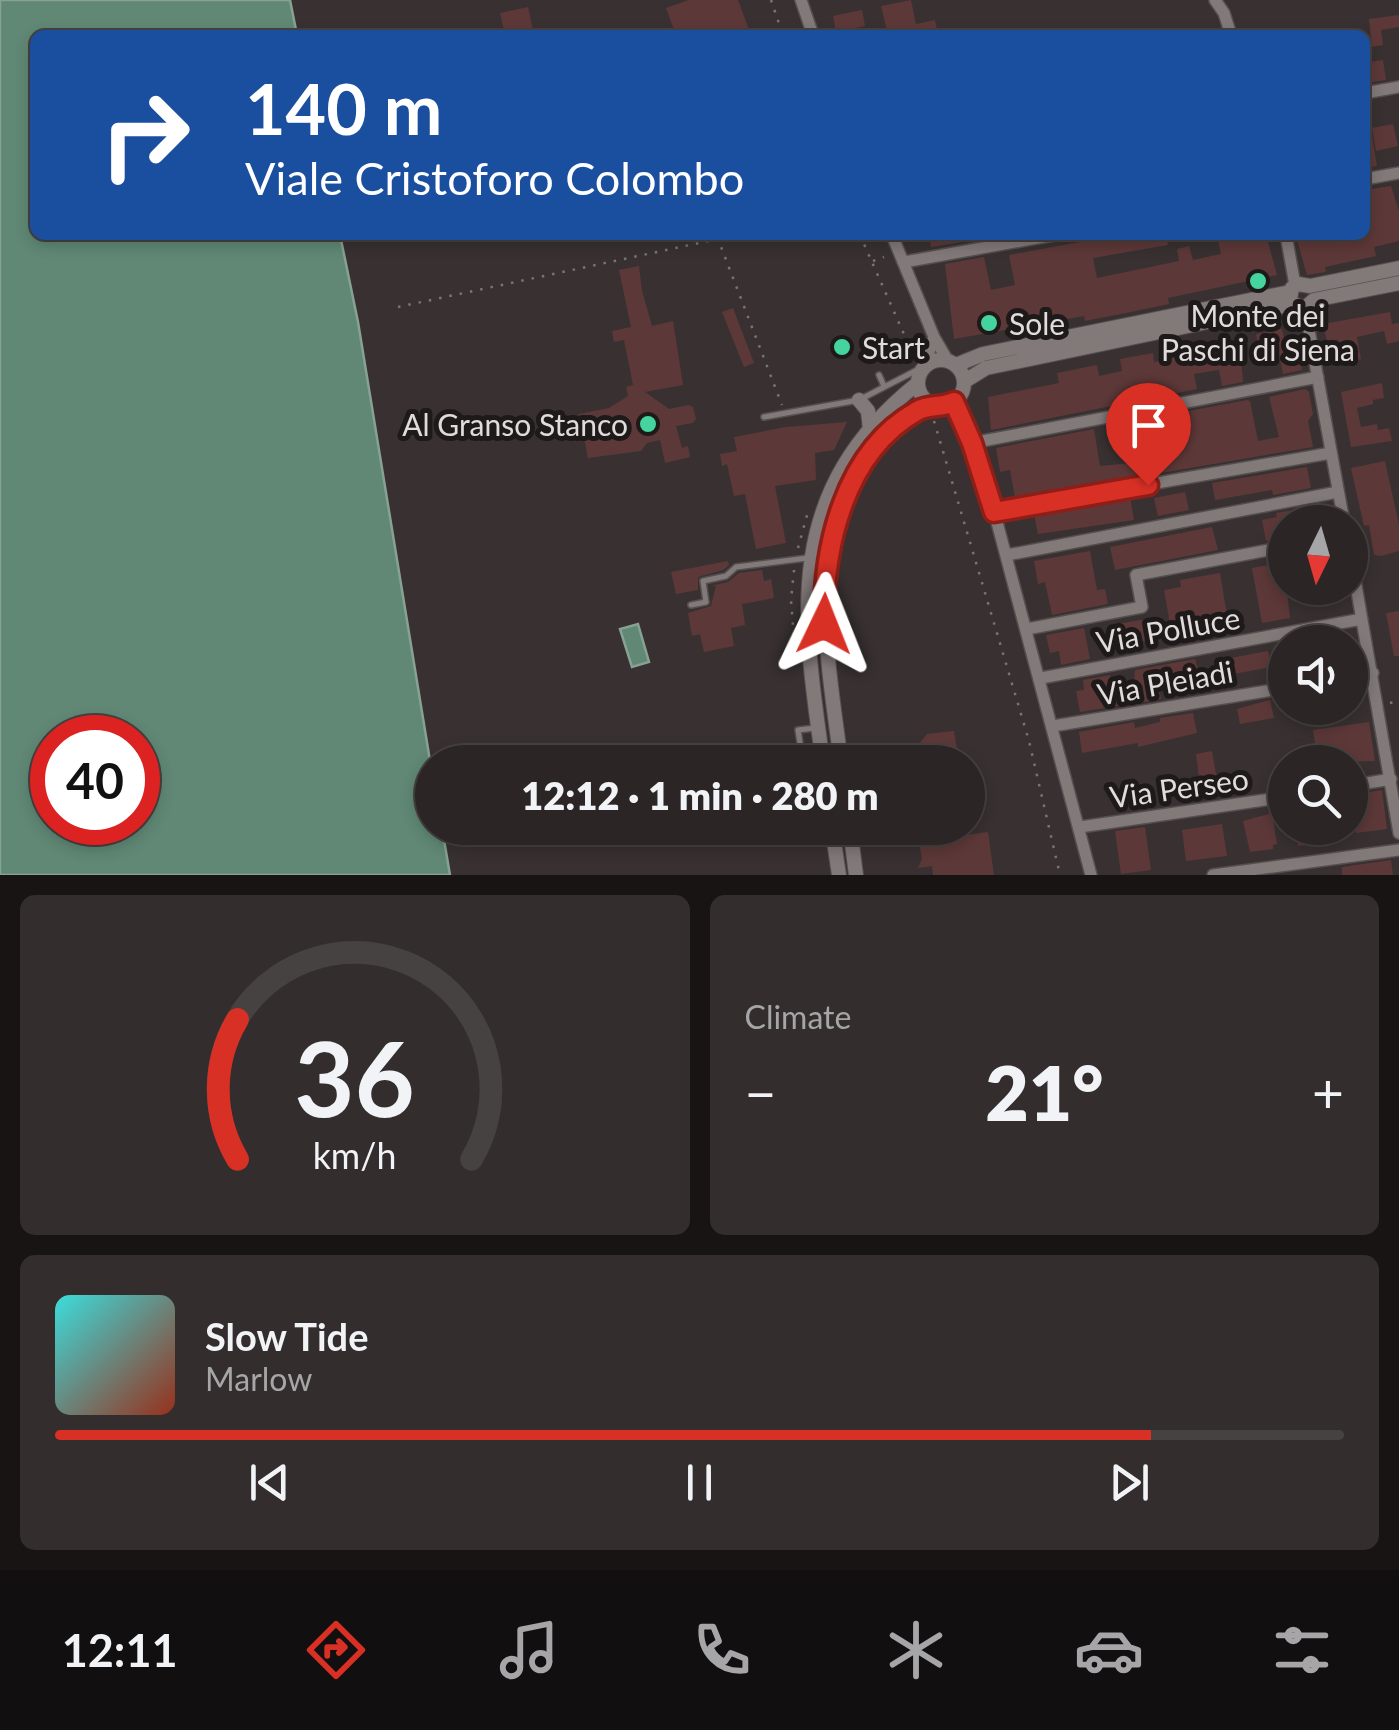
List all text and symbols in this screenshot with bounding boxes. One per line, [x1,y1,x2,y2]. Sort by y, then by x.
text: 140 m [245,66,442,150]
icon: right [80,70,210,200]
text: Viale Cristoforo Colombo [245,151,744,205]
marker: Monte dei Paschi di Siena [1247,270,1269,292]
place label: Monte dei Paschi di Siena [1161,297,1355,367]
place label: Sole [1009,305,1065,341]
marker: Sole [978,312,1000,334]
place label: Start [862,329,925,365]
marker: Start [831,336,853,358]
pin [1106,383,1191,486]
icon: arrive [1121,398,1176,453]
place label: Al Granso Stanco [402,406,628,442]
marker: Al Granso Stanco [637,413,659,435]
north arrow [1268,505,1368,605]
map controls [1268,505,1368,845]
position arrow [772,572,876,676]
street label: Via Polluce [1093,599,1243,659]
button: sound [1268,625,1368,725]
street label: Via Pleiadi [1094,652,1236,712]
speed limit sign: 40 [30,715,160,845]
button: search [1268,745,1368,845]
street label: Via Perseo [1107,759,1251,815]
text: 12:12 · 1 min · 280 m [521,772,879,818]
text: Climate [745,997,851,1036]
text: 36 [294,1014,415,1139]
text: 21° [985,1047,1103,1137]
text: − [745,1059,776,1125]
text: + [1312,1059,1344,1125]
text: km/h [313,1134,397,1177]
text: Slow Tide [205,1313,368,1359]
text: Marlow [205,1359,312,1398]
icon: previous [242,1455,297,1510]
icon: pause [672,1455,727,1510]
icon: next [1102,1455,1157,1510]
icon: directions [301,1615,371,1685]
icon: music [494,1615,564,1685]
icon: phone [687,1615,757,1685]
icon: climate [881,1615,951,1685]
icon: car [1074,1615,1144,1685]
icon: filters [1267,1615,1337,1685]
text: 12:11 [62,1623,178,1677]

